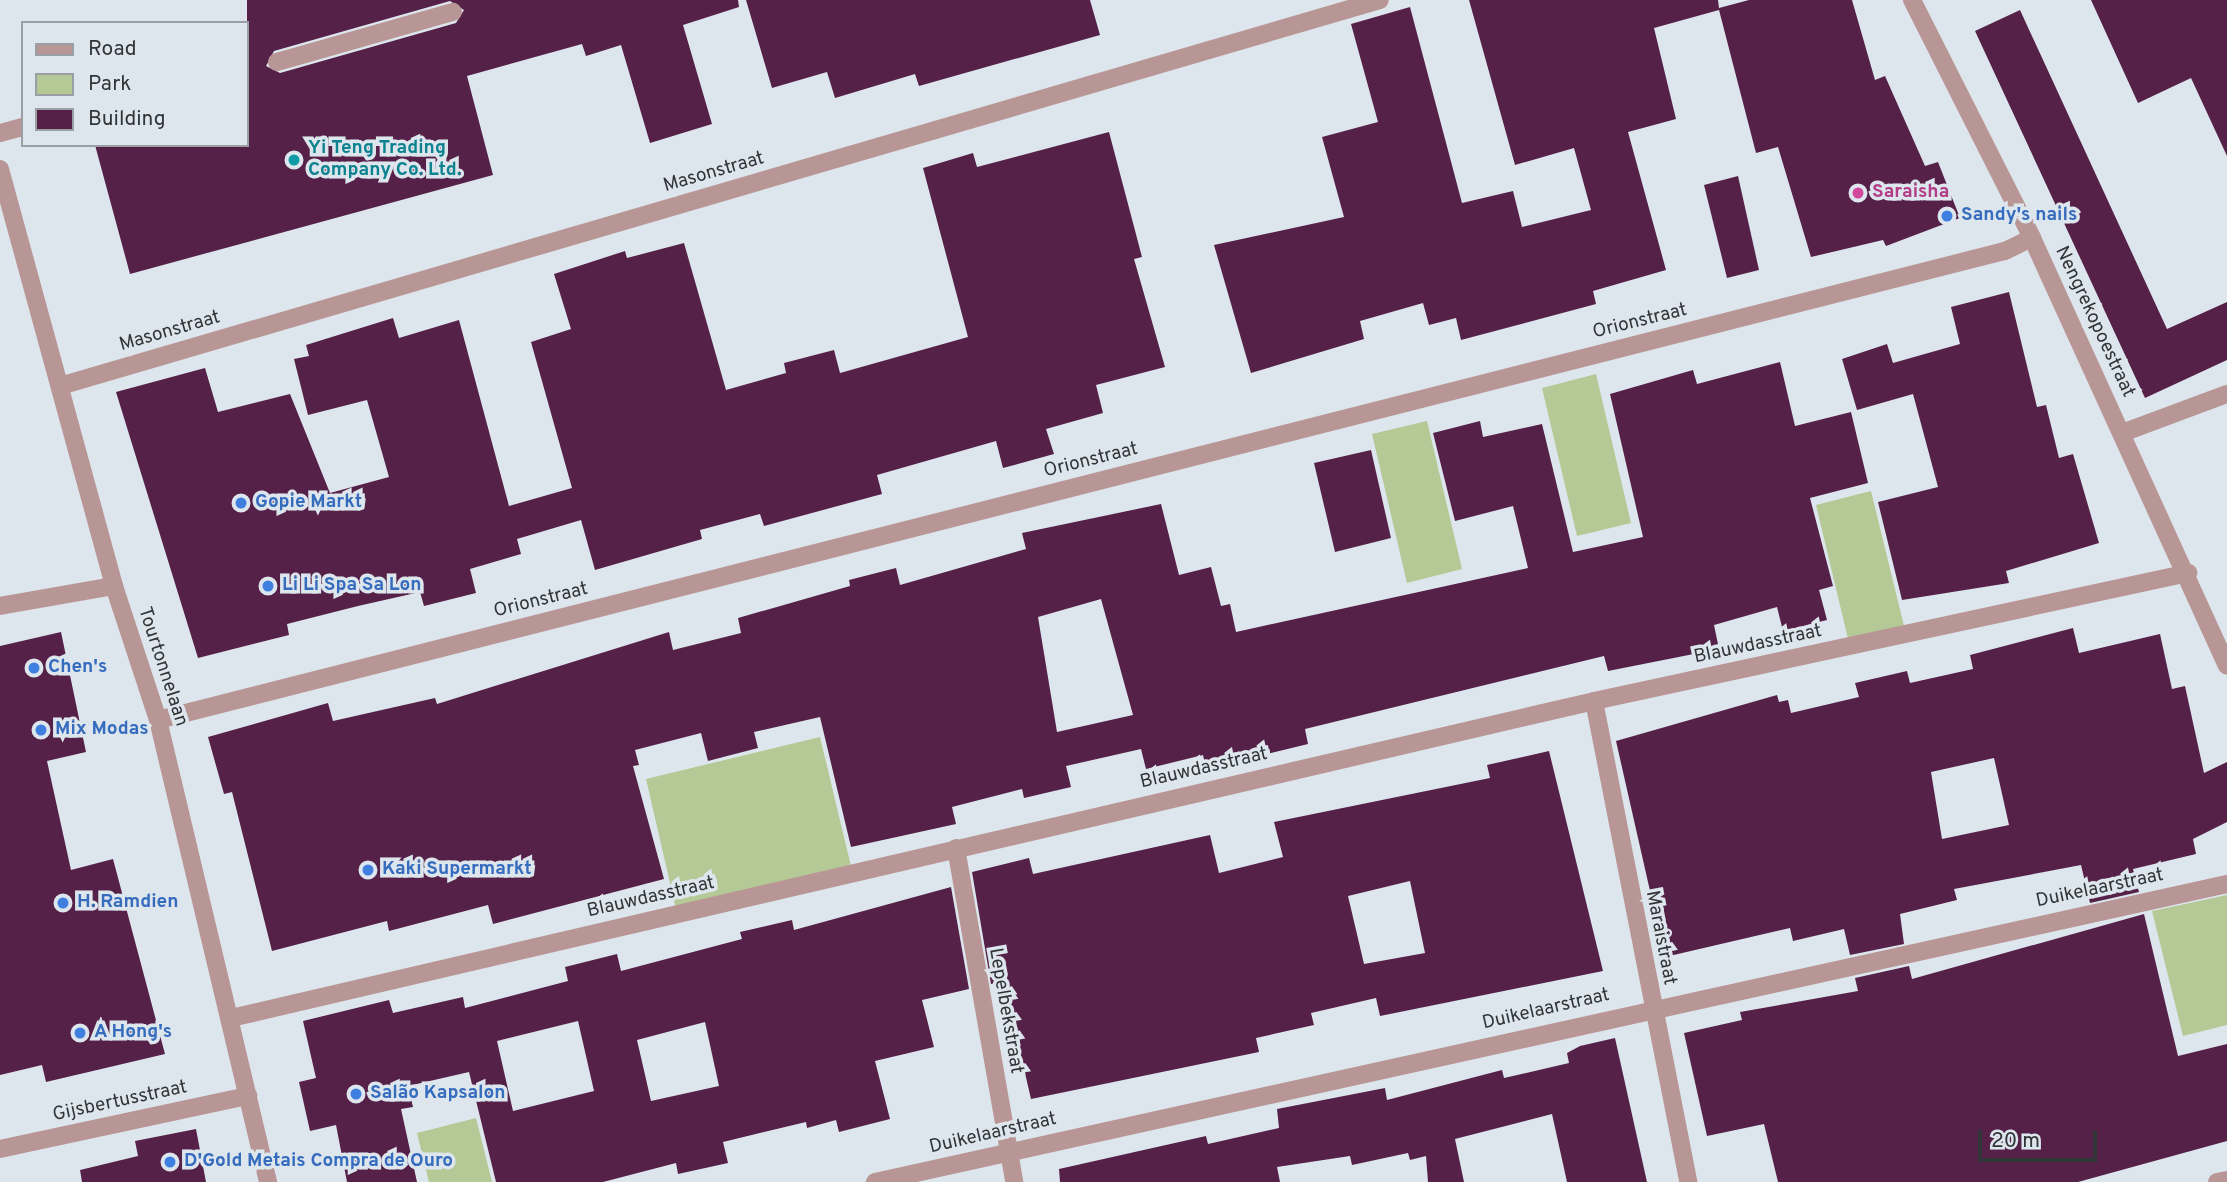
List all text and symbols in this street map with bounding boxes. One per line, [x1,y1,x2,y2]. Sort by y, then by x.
legend [21,21,248,147]
text: Road [88,36,137,63]
text: Park [88,71,131,98]
text: Building [88,106,166,133]
place label: Yi Teng Trading Company Co. Ltd. [308,138,461,182]
street label: Masonstraat [661,148,767,198]
marker: Yi Teng Trading Company Co. Ltd. [286,152,302,168]
place label: Saraisha [1872,182,1949,204]
marker: Saraisha [1850,185,1866,201]
place label: Sandy's nails [1961,205,2077,227]
marker: Sandy's nails [1939,208,1955,224]
street label: Nengrekopoestraat [2049,243,2139,401]
street label: Orionstraat [1590,299,1690,345]
street label: Masonstraat [117,307,223,357]
street label: Orionstraat [1041,438,1141,484]
place label: Gopie Markt [255,492,362,514]
marker: Gopie Markt [233,495,249,511]
place label: Li Li Spa Sa Lon [282,575,421,597]
marker: Li Li Spa Sa Lon [260,578,276,594]
street label: Orionstraat [491,578,591,624]
street label: Tourtonnelaan [132,604,192,730]
street label: Blauwdasstraat [1692,620,1824,670]
place label: Chen's [48,657,107,679]
marker: Chen's [26,660,42,676]
place label: Mix Modas [55,719,149,741]
marker: Mix Modas [33,722,49,738]
street label: Blauwdasstraat [1138,743,1270,795]
place label: Kaki Supermarkt [382,859,532,881]
marker: Kaki Supermarkt [360,862,376,878]
street label: Duikelaarstraat [2034,864,2166,914]
street label: Blauwdasstraat [585,872,717,924]
street label: Maraistraat [1640,889,1680,987]
place label: H. Ramdien [77,892,178,914]
marker: H. Ramdien [55,895,71,911]
street label: Lepelbekstraat [983,946,1027,1076]
street label: Duikelaarstraat [1480,984,1612,1036]
place label: A Hong's [94,1022,173,1044]
marker: A Hong's [72,1025,88,1041]
street label: Gijsbertusstraat [51,1077,189,1127]
place label: Salão Kapsalon [370,1083,505,1105]
marker: Salão Kapsalon [348,1086,364,1102]
street label: Duikelaarstraat [927,1108,1059,1160]
scale bar [1982,1116,2101,1160]
text: 20 m [1991,1128,2040,1155]
place label: D'Gold Metais Compra de Ouro [184,1151,453,1173]
marker: D'Gold Metais Compra de Ouro [162,1154,178,1170]

